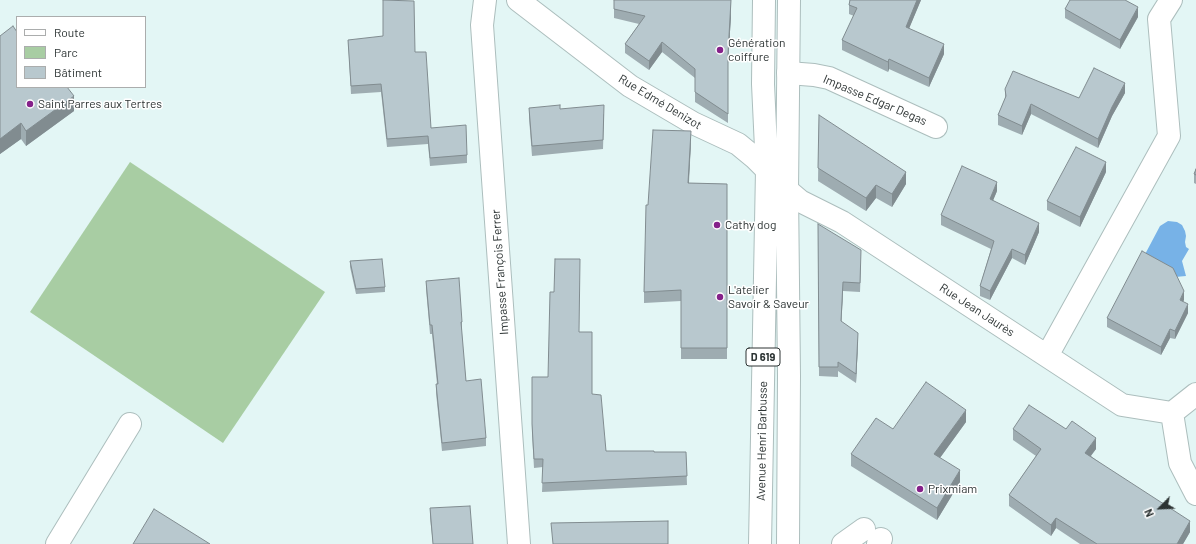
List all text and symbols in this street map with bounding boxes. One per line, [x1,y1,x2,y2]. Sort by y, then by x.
legend [16,16,146,88]
text: Route [54,25,85,39]
place label: Génération coiffure [728,36,785,64]
text: Parc [54,45,78,59]
marker: Génération coiffure [715,45,725,55]
text: Bâtiment [54,65,102,79]
street label: Rue Edmé Denizot [616,71,704,133]
street label: Impasse Edgar Degas [821,72,929,128]
place label: Saint Parres aux Tertres [38,97,162,111]
marker: Saint Parres aux Tertres [25,99,35,109]
street label: Impasse François Ferrer [488,209,512,335]
place label: Cathy dog [725,218,776,232]
marker: Cathy dog [712,220,722,230]
street label: Rue Jean Jaurès [937,280,1017,340]
place label: L'atelier Savoir & Saveur [728,283,809,311]
marker: L'atelier Savoir & Saveur [715,292,725,302]
road number: D 619 [746,348,780,366]
street label: Avenue Henri Barbusse [754,381,770,501]
place label: Prixmiam [928,482,977,496]
marker: Prixmiam [915,484,925,494]
north arrow [1140,488,1180,528]
text: N [1141,507,1156,519]

